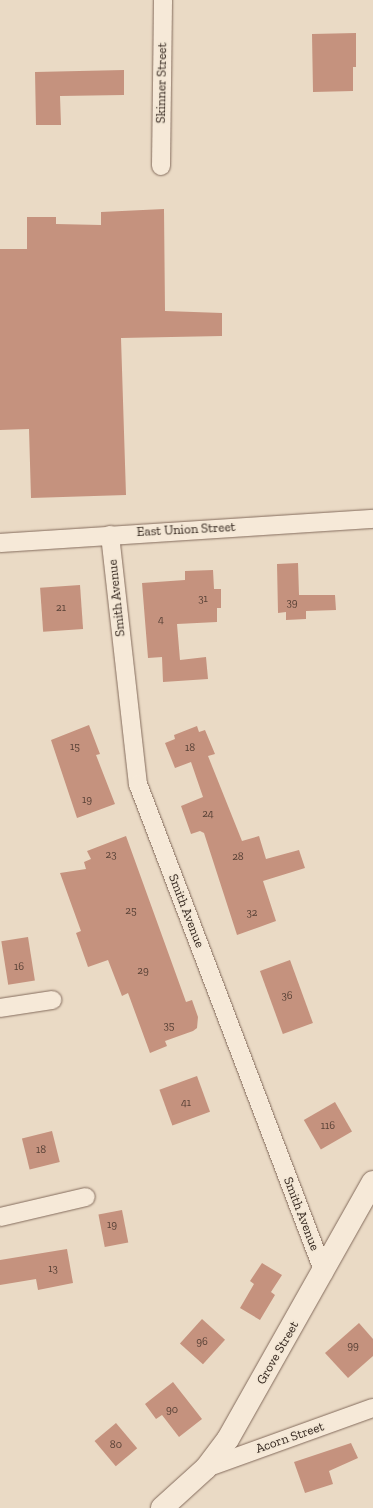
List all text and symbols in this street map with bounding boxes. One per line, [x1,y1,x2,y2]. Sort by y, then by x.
street label: Skinner Street [153,42,171,124]
street label: East Union Street [136,520,236,540]
street label: Smith Avenue [105,558,129,638]
house number: 31 [198,592,208,606]
house number: 39 [286,596,298,610]
house number: 21 [56,601,66,615]
house number: 4 [158,613,164,627]
house number: 15 [70,740,80,754]
house number: 18 [185,741,195,755]
house number: 19 [82,793,92,807]
house number: 24 [202,807,214,821]
house number: 23 [105,848,117,862]
house number: 28 [232,850,244,864]
street label: Smith Avenue [165,872,207,950]
house number: 25 [125,904,137,918]
house number: 32 [246,906,258,920]
house number: 16 [14,960,24,974]
house number: 29 [137,964,149,978]
house number: 36 [281,989,293,1003]
house number: 35 [163,1019,175,1033]
house number: 41 [181,1096,191,1110]
house number: 116 [321,1119,335,1133]
house number: 18 [36,1143,46,1157]
street label: Smith Avenue [280,1175,322,1253]
house number: 19 [107,1218,117,1232]
house number: 13 [48,1262,58,1276]
street label: Grove Street [254,1319,302,1387]
house number: 96 [196,1335,208,1349]
house number: 99 [347,1339,359,1353]
house number: 90 [166,1403,178,1417]
street label: Acorn Street [254,1419,326,1457]
house number: 80 [110,1438,122,1452]

